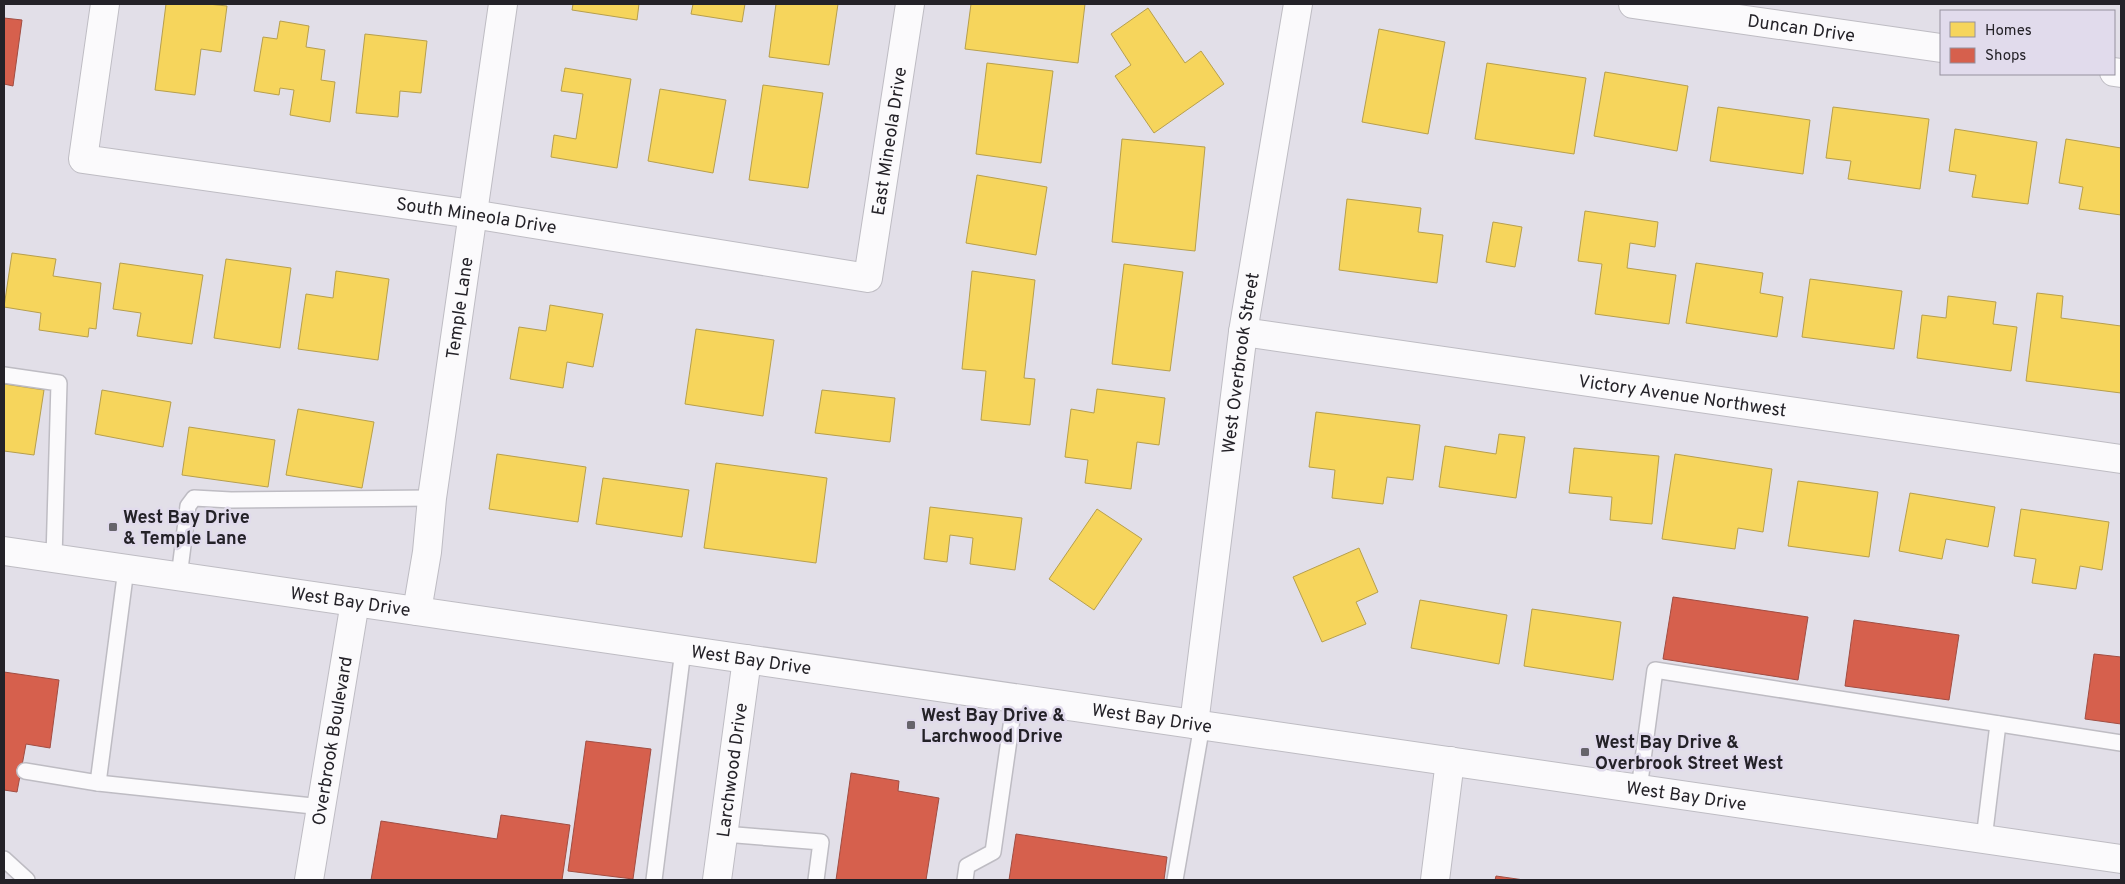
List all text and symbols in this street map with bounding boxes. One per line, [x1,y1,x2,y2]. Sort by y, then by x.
street label: Duncan Drive [1746,10,1856,49]
legend [1940,10,2115,75]
text: Homes [1985,22,2032,41]
text: Shops [1985,47,2026,66]
street label: East Mineola Drive [868,65,913,217]
street label: South Mineola Drive [394,193,558,240]
street label: Temple Lane [442,256,479,361]
street label: West Overbrook Street [1218,271,1266,455]
street label: Victory Avenue Northwest [1577,371,1788,423]
place label: West Bay Drive & Temple Lane [123,507,250,551]
marker: West Bay Drive & Temple Lane [107,521,119,533]
street label: West Bay Drive [288,583,412,623]
street label: West Bay Drive [689,641,813,681]
street label: Overbrook Boulevard [308,655,359,827]
street label: West Bay Drive [1090,699,1213,740]
street label: Larchwood Drive [713,701,754,839]
place label: West Bay Drive & Larchwood Drive [921,705,1065,749]
marker: West Bay Drive & Larchwood Drive [905,719,917,731]
place label: West Bay Drive & Overbrook Street West [1595,732,1783,776]
marker: West Bay Drive & Overbrook Street West [1579,746,1591,758]
street label: West Bay Drive [1624,777,1748,817]

